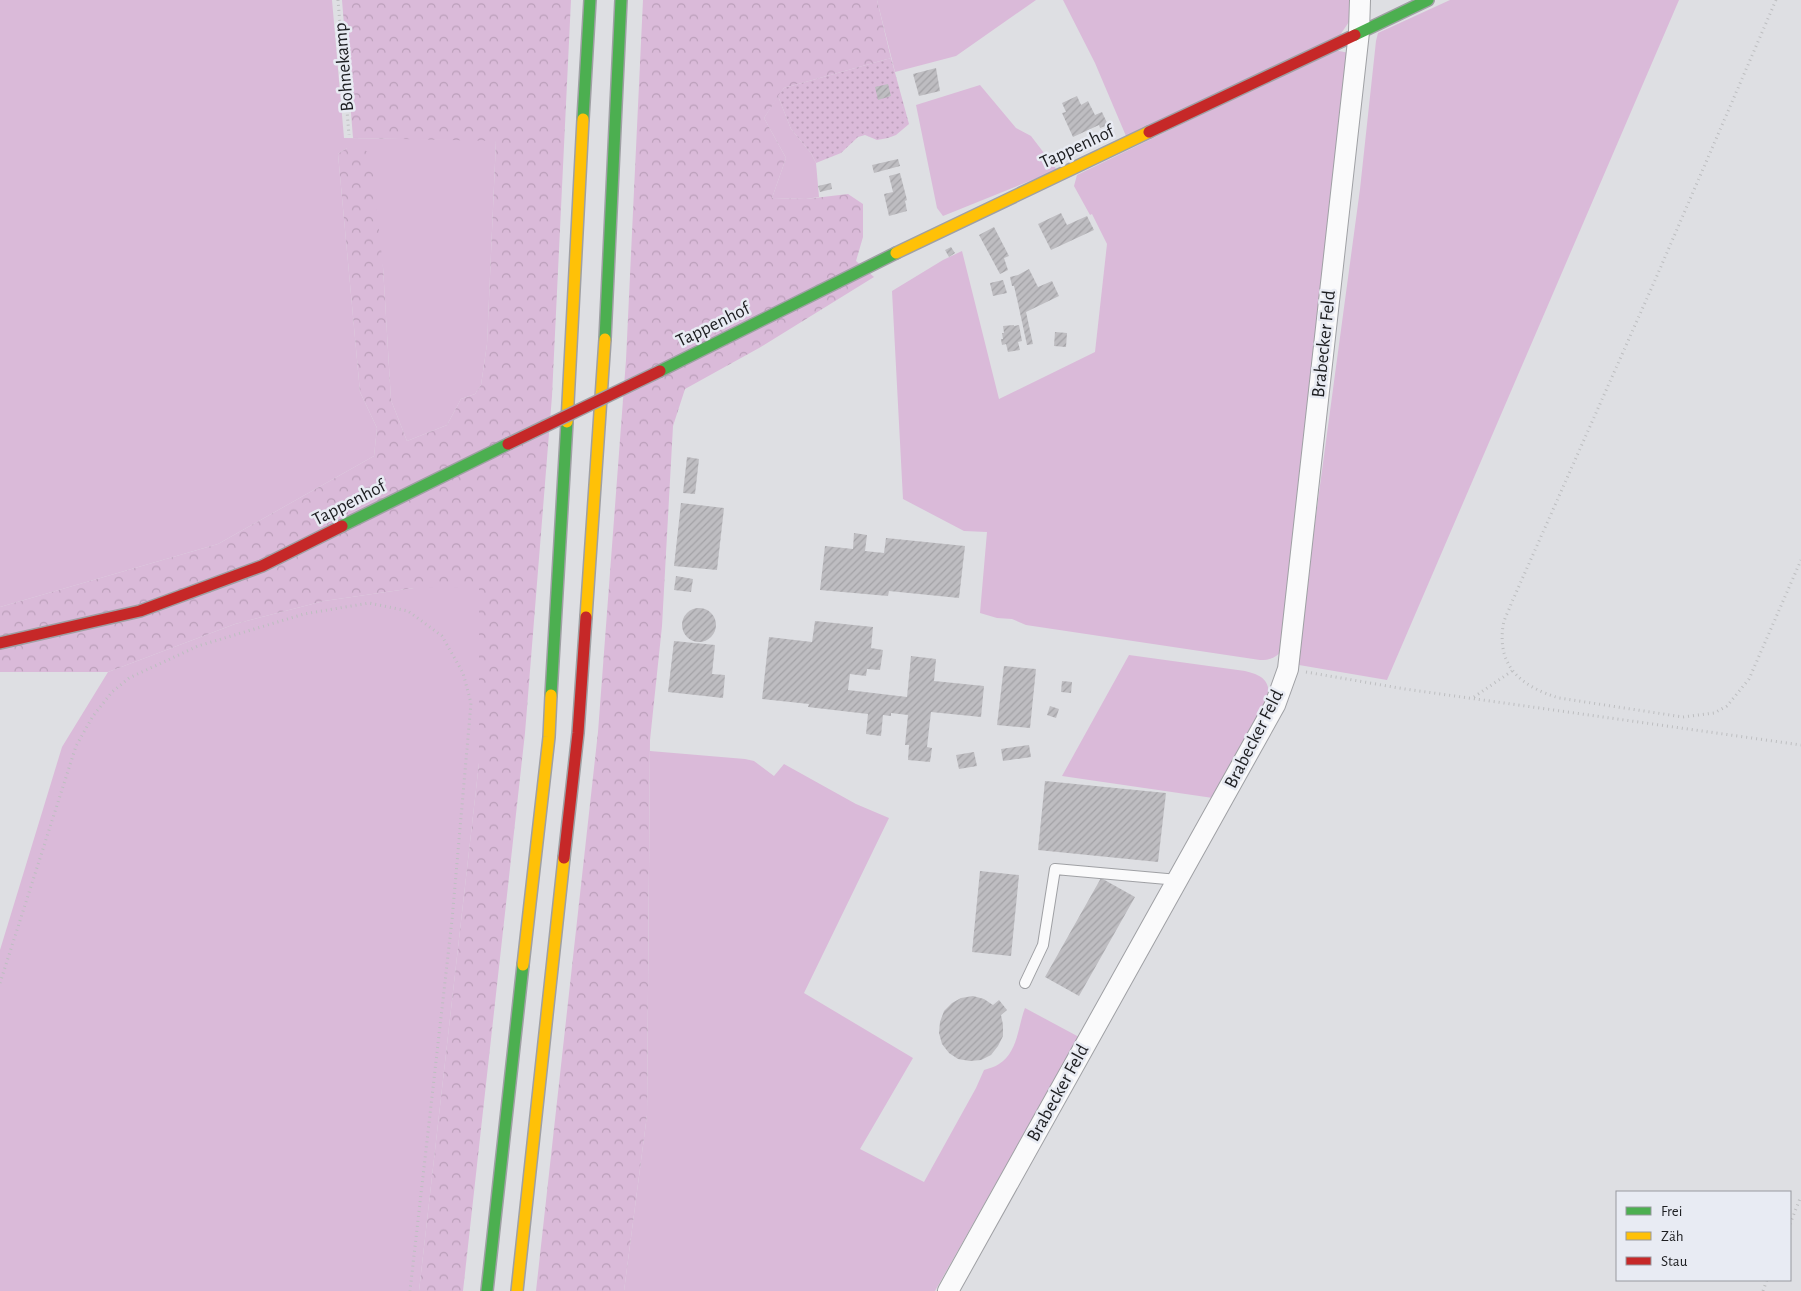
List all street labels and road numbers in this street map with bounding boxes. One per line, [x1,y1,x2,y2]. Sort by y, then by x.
street label: Bohnekamp [331,22,357,112]
street label: Tappenhof [1037,121,1118,172]
street label: Brabecker Feld [1309,289,1339,399]
street label: Tappenhof [673,299,754,351]
street label: Tappenhof [309,476,390,529]
street label: Brabecker Feld [1221,687,1287,791]
street label: Brabecker Feld [1024,1041,1093,1145]

